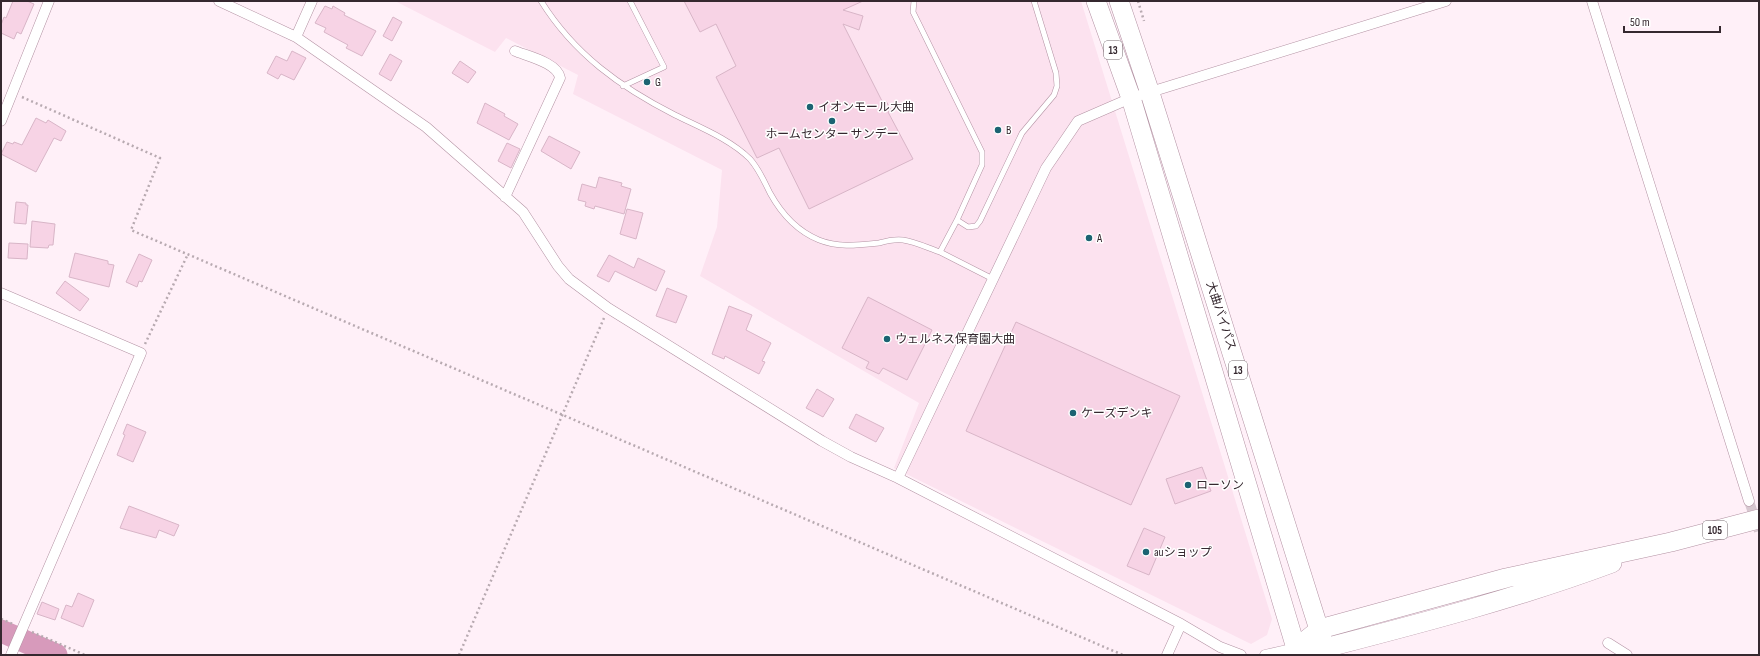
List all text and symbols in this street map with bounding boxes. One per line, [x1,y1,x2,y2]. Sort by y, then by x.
scale bar [1624,8,1720,34]
text: 50 m [1630,15,1650,30]
road number: 13 [1104,41,1122,59]
place label: G [655,75,661,90]
marker: G [642,77,652,87]
place label: イオンモール大曲 [818,100,914,115]
marker: イオンモール大曲 [805,102,815,112]
marker: ホームセンター サンデー [827,116,837,126]
place label: B [1006,123,1011,138]
marker: B [993,125,1003,135]
place label: ホームセンター サンデー [765,127,899,142]
place label: A [1096,231,1103,246]
marker: A [1084,233,1094,243]
street label: 大曲バイパス [1203,280,1239,352]
place label: ウェルネス保育園大曲 [895,332,1015,347]
marker: ウェルネス保育園大曲 [882,334,892,344]
road number: 13 [1229,361,1247,379]
place label: ケーズデンキ [1081,406,1152,421]
marker: ケーズデンキ [1068,408,1078,418]
place label: ローソン [1196,478,1244,493]
marker: ローソン [1183,480,1193,490]
road number: 105 [1703,521,1727,539]
place label: auショップ [1154,545,1212,560]
marker: auショップ [1141,547,1151,557]

